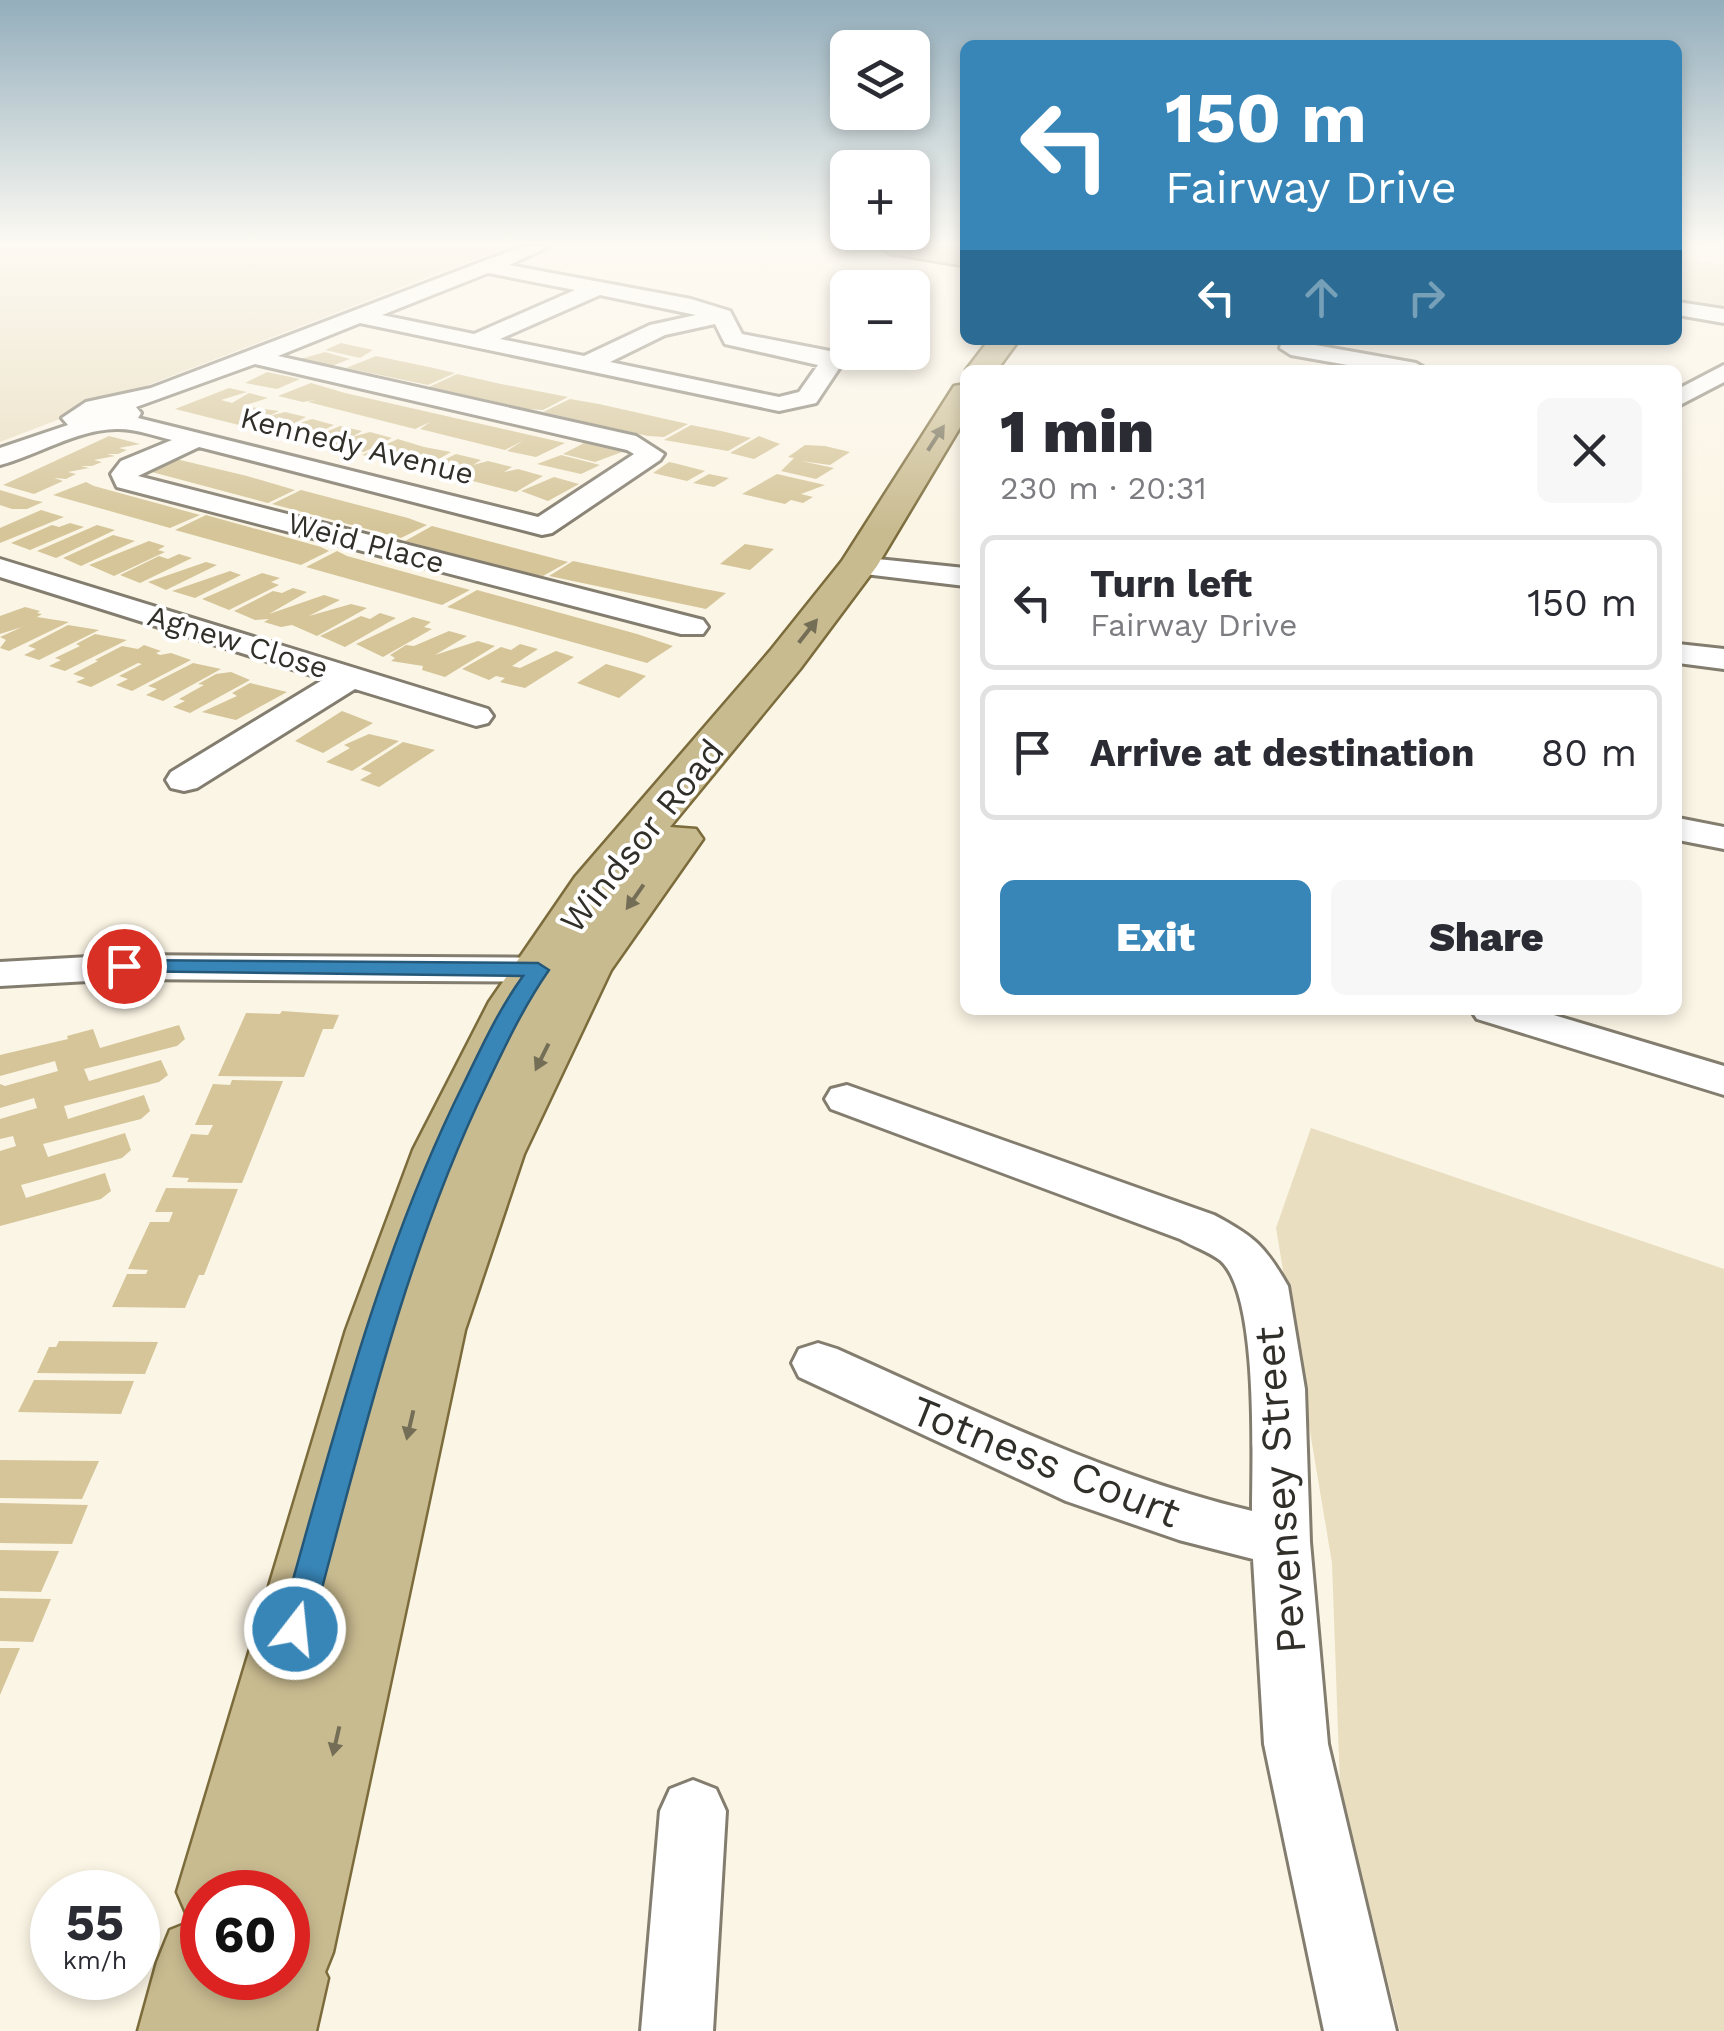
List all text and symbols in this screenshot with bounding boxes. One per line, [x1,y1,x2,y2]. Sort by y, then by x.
map controls [830,30,930,370]
button: layers [830,30,930,130]
text: 150 m [1165,77,1367,159]
icon: left [1000,80,1130,210]
button: + [830,150,930,250]
text: Fairway Drive [1165,161,1457,214]
button: − [830,270,930,370]
icon: left [1189,270,1244,325]
icon: ahead [1294,270,1349,325]
icon: right [1399,270,1454,325]
text: 1 min [1000,396,1154,467]
button: close [1537,398,1642,503]
street label: Kennedy Avenue [237,400,477,491]
one-way arrow [926,424,944,452]
text: 230 m · 20:31 [1000,469,1207,507]
street label: Weid Place [284,505,448,580]
text: Turn left [1090,562,1252,606]
icon: left [1005,575,1060,630]
text: 150 m [1527,581,1637,625]
street label: Agnew Close [144,597,333,686]
text: Fairway Drive [1090,606,1297,644]
one-way arrow [797,618,818,644]
icon: arrive [1005,725,1060,780]
street label: Windsor Road [551,731,733,941]
text: Arrive at destination [1090,731,1475,775]
text: 80 m [1541,731,1637,775]
button: Exit [1000,880,1311,995]
button: Share [1331,880,1642,995]
one-way arrow [626,884,645,910]
pin [82,924,167,1009]
icon: arrive [97,939,152,994]
one-way arrow [534,1043,551,1072]
street label: Pevensey Street [1244,1325,1315,1655]
street label: Totness Court [904,1385,1187,1538]
one-way arrow [402,1409,417,1440]
position arrow [243,1577,347,1681]
one-way arrow [328,1726,343,1757]
speed limit sign: 60 [180,1870,310,2000]
text: 55 [66,1893,124,1952]
text: km/h [63,1946,127,1975]

